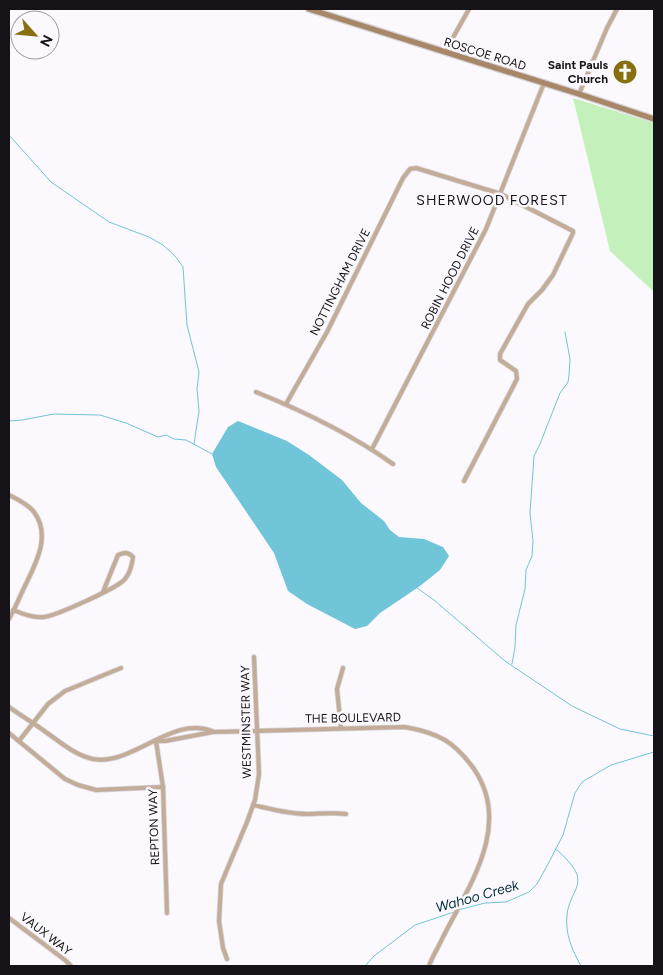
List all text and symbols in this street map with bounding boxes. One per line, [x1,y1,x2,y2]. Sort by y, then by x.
north arrow [10,10,60,60]
text: N [36,32,56,49]
street label: ROSCOE ROAD [442,35,528,73]
place label: Saint Pauls Church [548,58,608,86]
church icon: Saint Pauls Church [612,59,638,85]
district label: SHERWOOD FOREST [416,192,568,209]
street label: ROBIN HOOD DRIVE [418,224,482,332]
street label: NOTTINGHAM DRIVE [307,226,373,338]
street label: WESTMINSTER WAY [238,665,254,779]
street label: THE BOULEVARD [305,710,401,726]
street label: REPTON WAY [146,788,162,865]
water label: Wahoo Creek [434,876,522,916]
street label: VAUX WAY [18,910,75,959]

